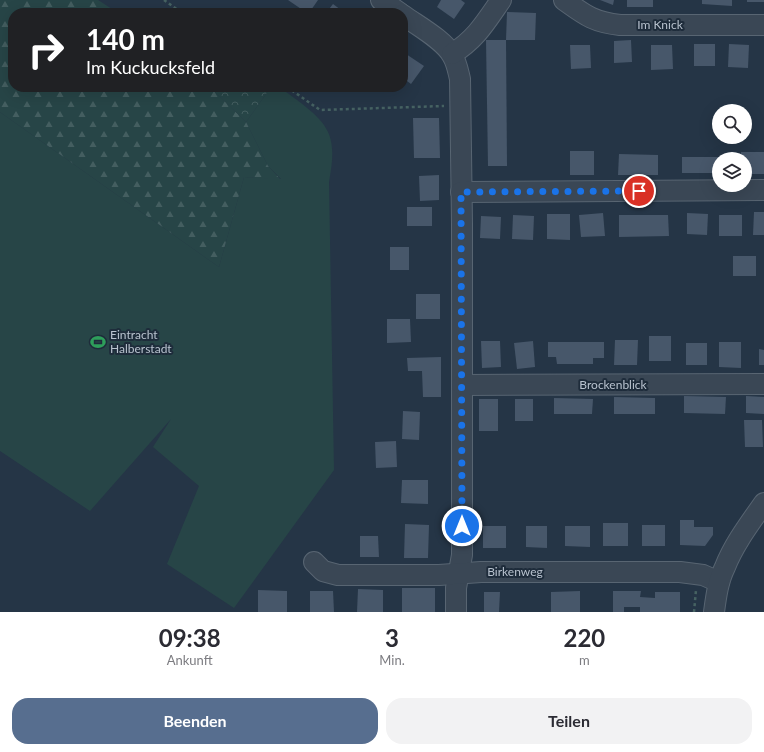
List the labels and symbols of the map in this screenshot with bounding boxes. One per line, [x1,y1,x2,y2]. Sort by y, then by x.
street label: Im Knick [637,17,684,32]
pin [622,174,656,208]
place label: Eintracht Halberstadt [110,327,172,356]
sports icon: Eintracht Halberstadt [89,333,107,351]
street label: Brockenblick [579,377,648,392]
position arrow [441,505,483,547]
street label: Birkenweg [487,564,543,579]

